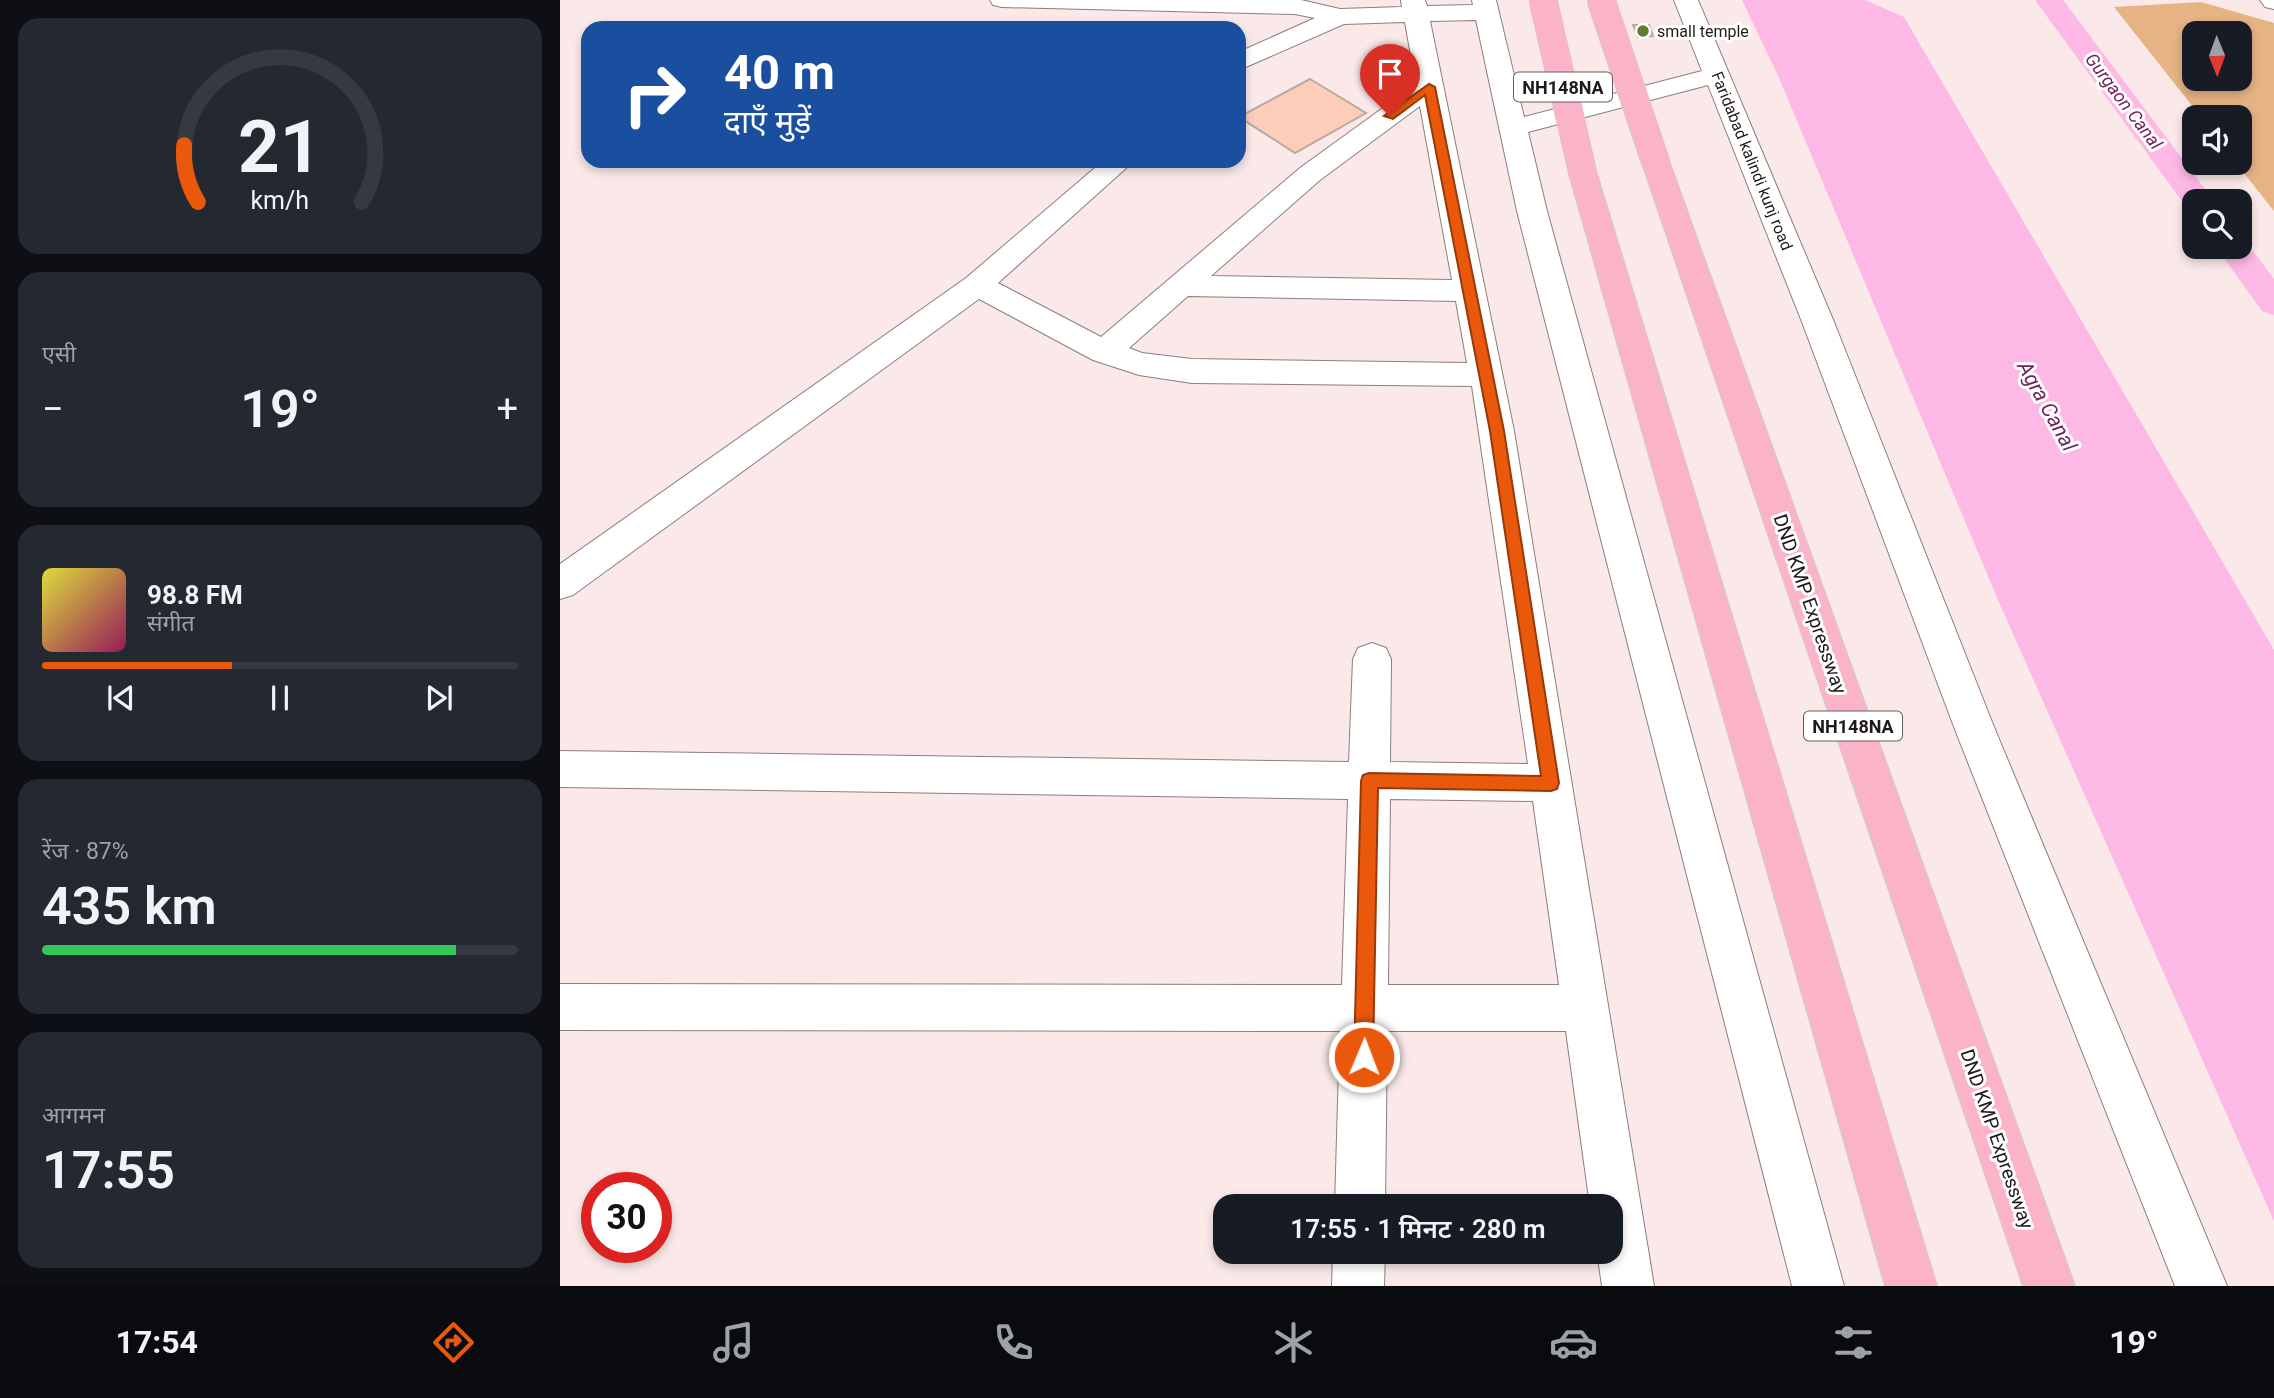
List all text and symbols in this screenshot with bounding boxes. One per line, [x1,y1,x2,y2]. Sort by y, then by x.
north arrow [2182,21,2252,91]
map controls [2182,21,2252,259]
place label: small temple [1657,22,1749,41]
marker: small temple [1635,23,1651,39]
text: 40 m [724,44,835,101]
pin [1360,44,1420,116]
icon: right [609,49,700,140]
water label: Gurgaon Canal [2081,49,2167,154]
icon: arrive [1371,55,1409,93]
street label: Faridabad kalindi kunj road [1707,69,1797,253]
road number: NH148NA [1514,72,1612,102]
text: दाएँ मुड़ें [724,103,811,141]
text: 21 [238,104,322,190]
button: sound [2182,105,2252,175]
text: km/h [251,186,309,215]
button: search [2182,189,2252,259]
text: एसी [42,341,76,368]
water label: Agra Canal [2012,356,2082,456]
text: 19° [240,379,320,440]
text: − [42,387,64,431]
text: + [496,387,518,431]
street label: DND KMP Expressway [1768,511,1852,697]
text: 98.8 FM [147,580,243,610]
text: संगीत [147,610,195,637]
icon: previous [102,679,140,717]
icon: pause [261,679,299,717]
icon: next [420,679,458,717]
road number: NH148NA [1804,712,1902,740]
text: रेंज · 87% [42,838,129,865]
text: 435 km [42,876,217,937]
position arrow [1327,1020,1401,1094]
street label: DND KMP Expressway [1955,1046,2039,1232]
text: आगमन [42,1102,105,1129]
text: 17:55 [42,1140,175,1201]
speed limit sign: 30 [581,1172,672,1263]
text: 17:55 · 1 मिनट · 280 m [1290,1214,1546,1244]
icon: directions [429,1318,478,1367]
icon: music [709,1318,758,1367]
icon: phone [989,1318,1038,1367]
icon: climate [1269,1318,1318,1367]
icon: car [1549,1318,1598,1367]
icon: filters [1829,1318,1878,1367]
text: 17:54 [116,1323,198,1361]
text: 19° [2109,1323,2158,1361]

